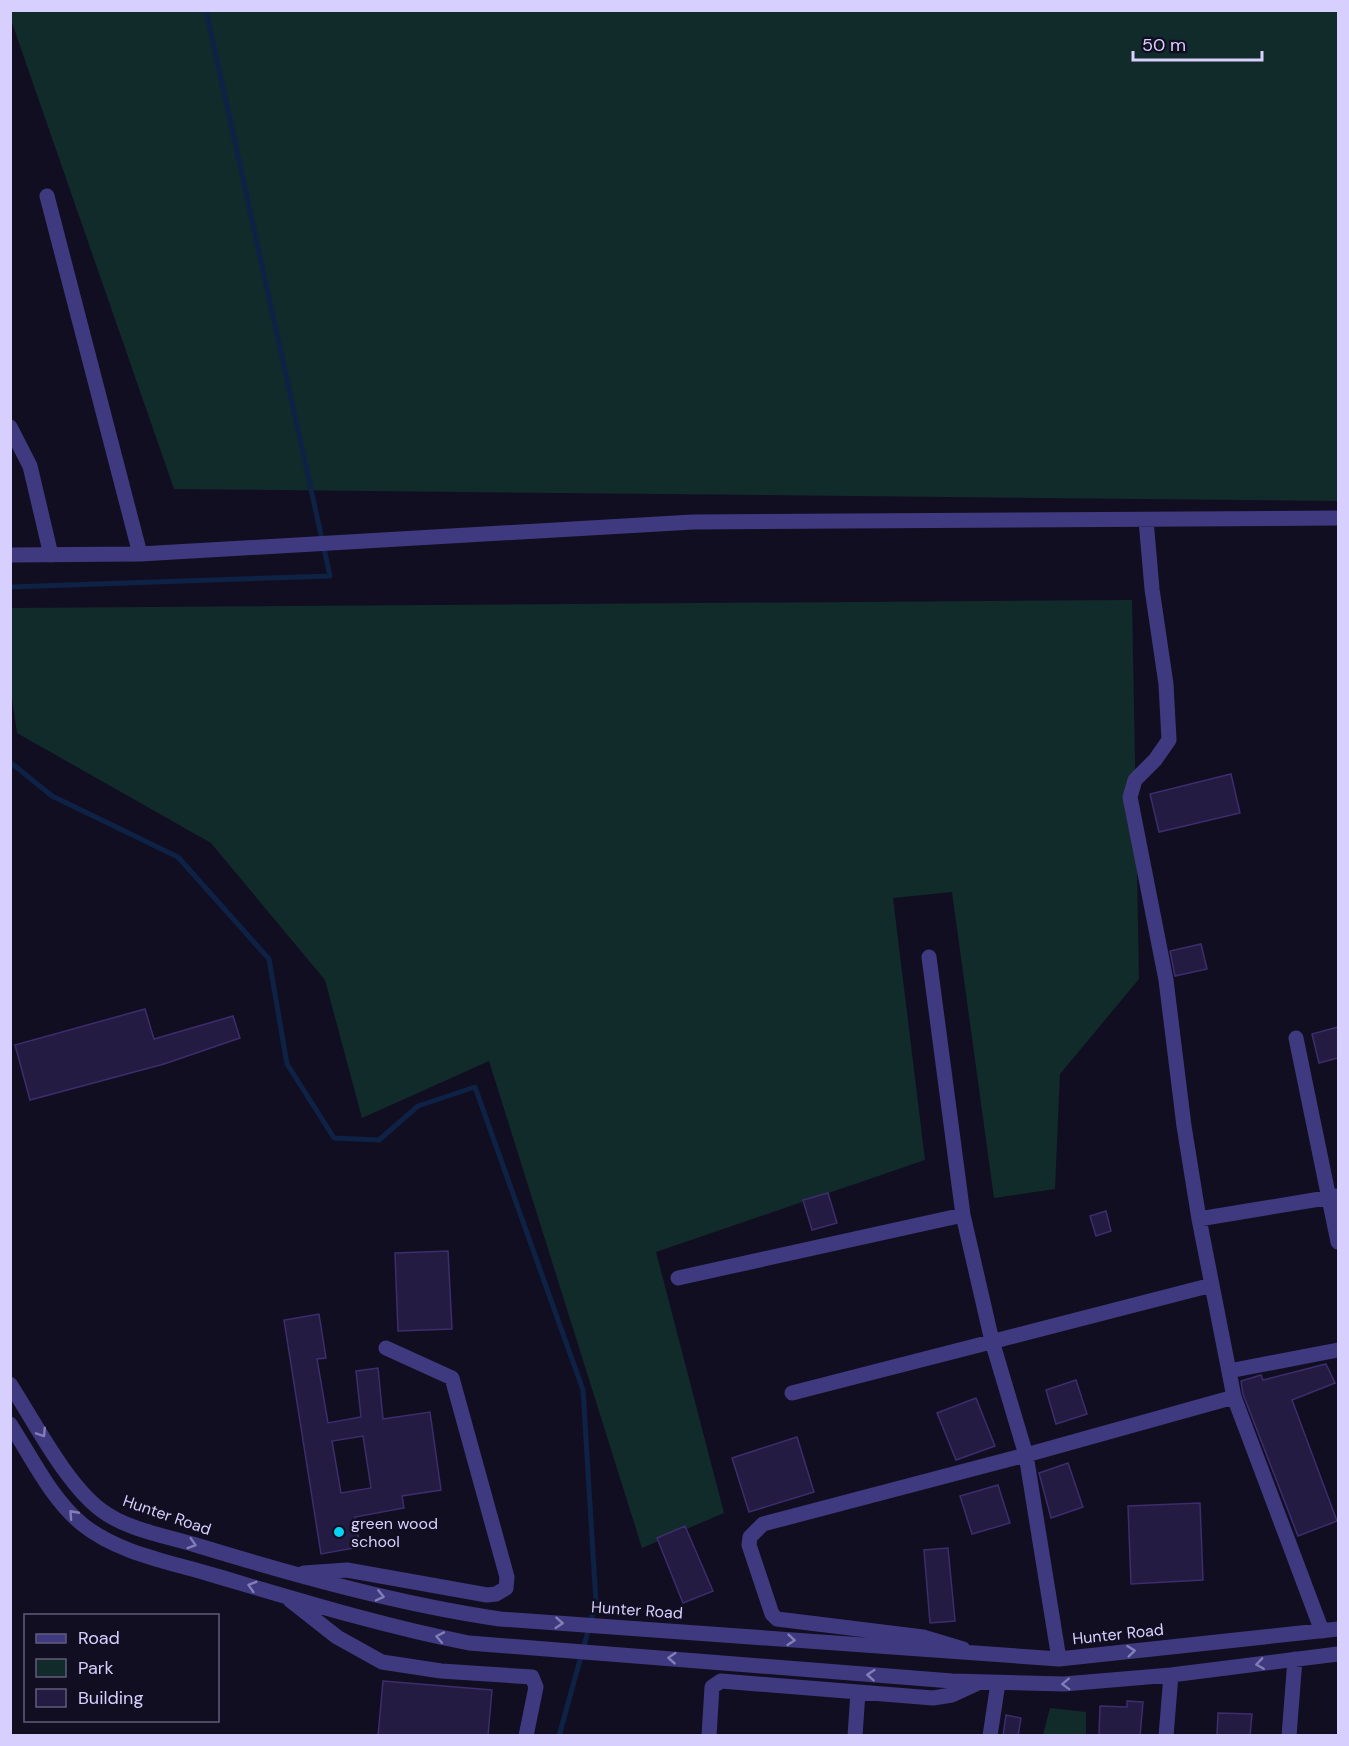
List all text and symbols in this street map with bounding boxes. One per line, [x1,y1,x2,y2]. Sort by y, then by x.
scale bar [1133,24,1262,62]
text: 50 m [1142,33,1186,57]
one-way arrow [35,1427,46,1438]
street label: Hunter Road [120,1490,214,1540]
one-way arrow [69,1511,80,1521]
place label: green wood school [351,1513,438,1552]
marker: green wood school [332,1525,346,1539]
one-way arrow [187,1537,197,1549]
one-way arrow [247,1581,257,1593]
one-way arrow [375,1588,385,1601]
street label: Hunter Road [590,1596,684,1624]
legend [24,1614,219,1722]
one-way arrow [554,1616,563,1629]
street label: Hunter Road [1071,1619,1165,1649]
text: Road [78,1626,120,1650]
one-way arrow [435,1631,445,1644]
one-way arrow [786,1633,795,1646]
one-way arrow [1127,1645,1136,1658]
one-way arrow [668,1652,677,1665]
text: Park [78,1656,114,1680]
one-way arrow [1255,1657,1264,1669]
one-way arrow [866,1669,876,1682]
one-way arrow [1061,1677,1070,1690]
text: Building [78,1686,143,1710]

